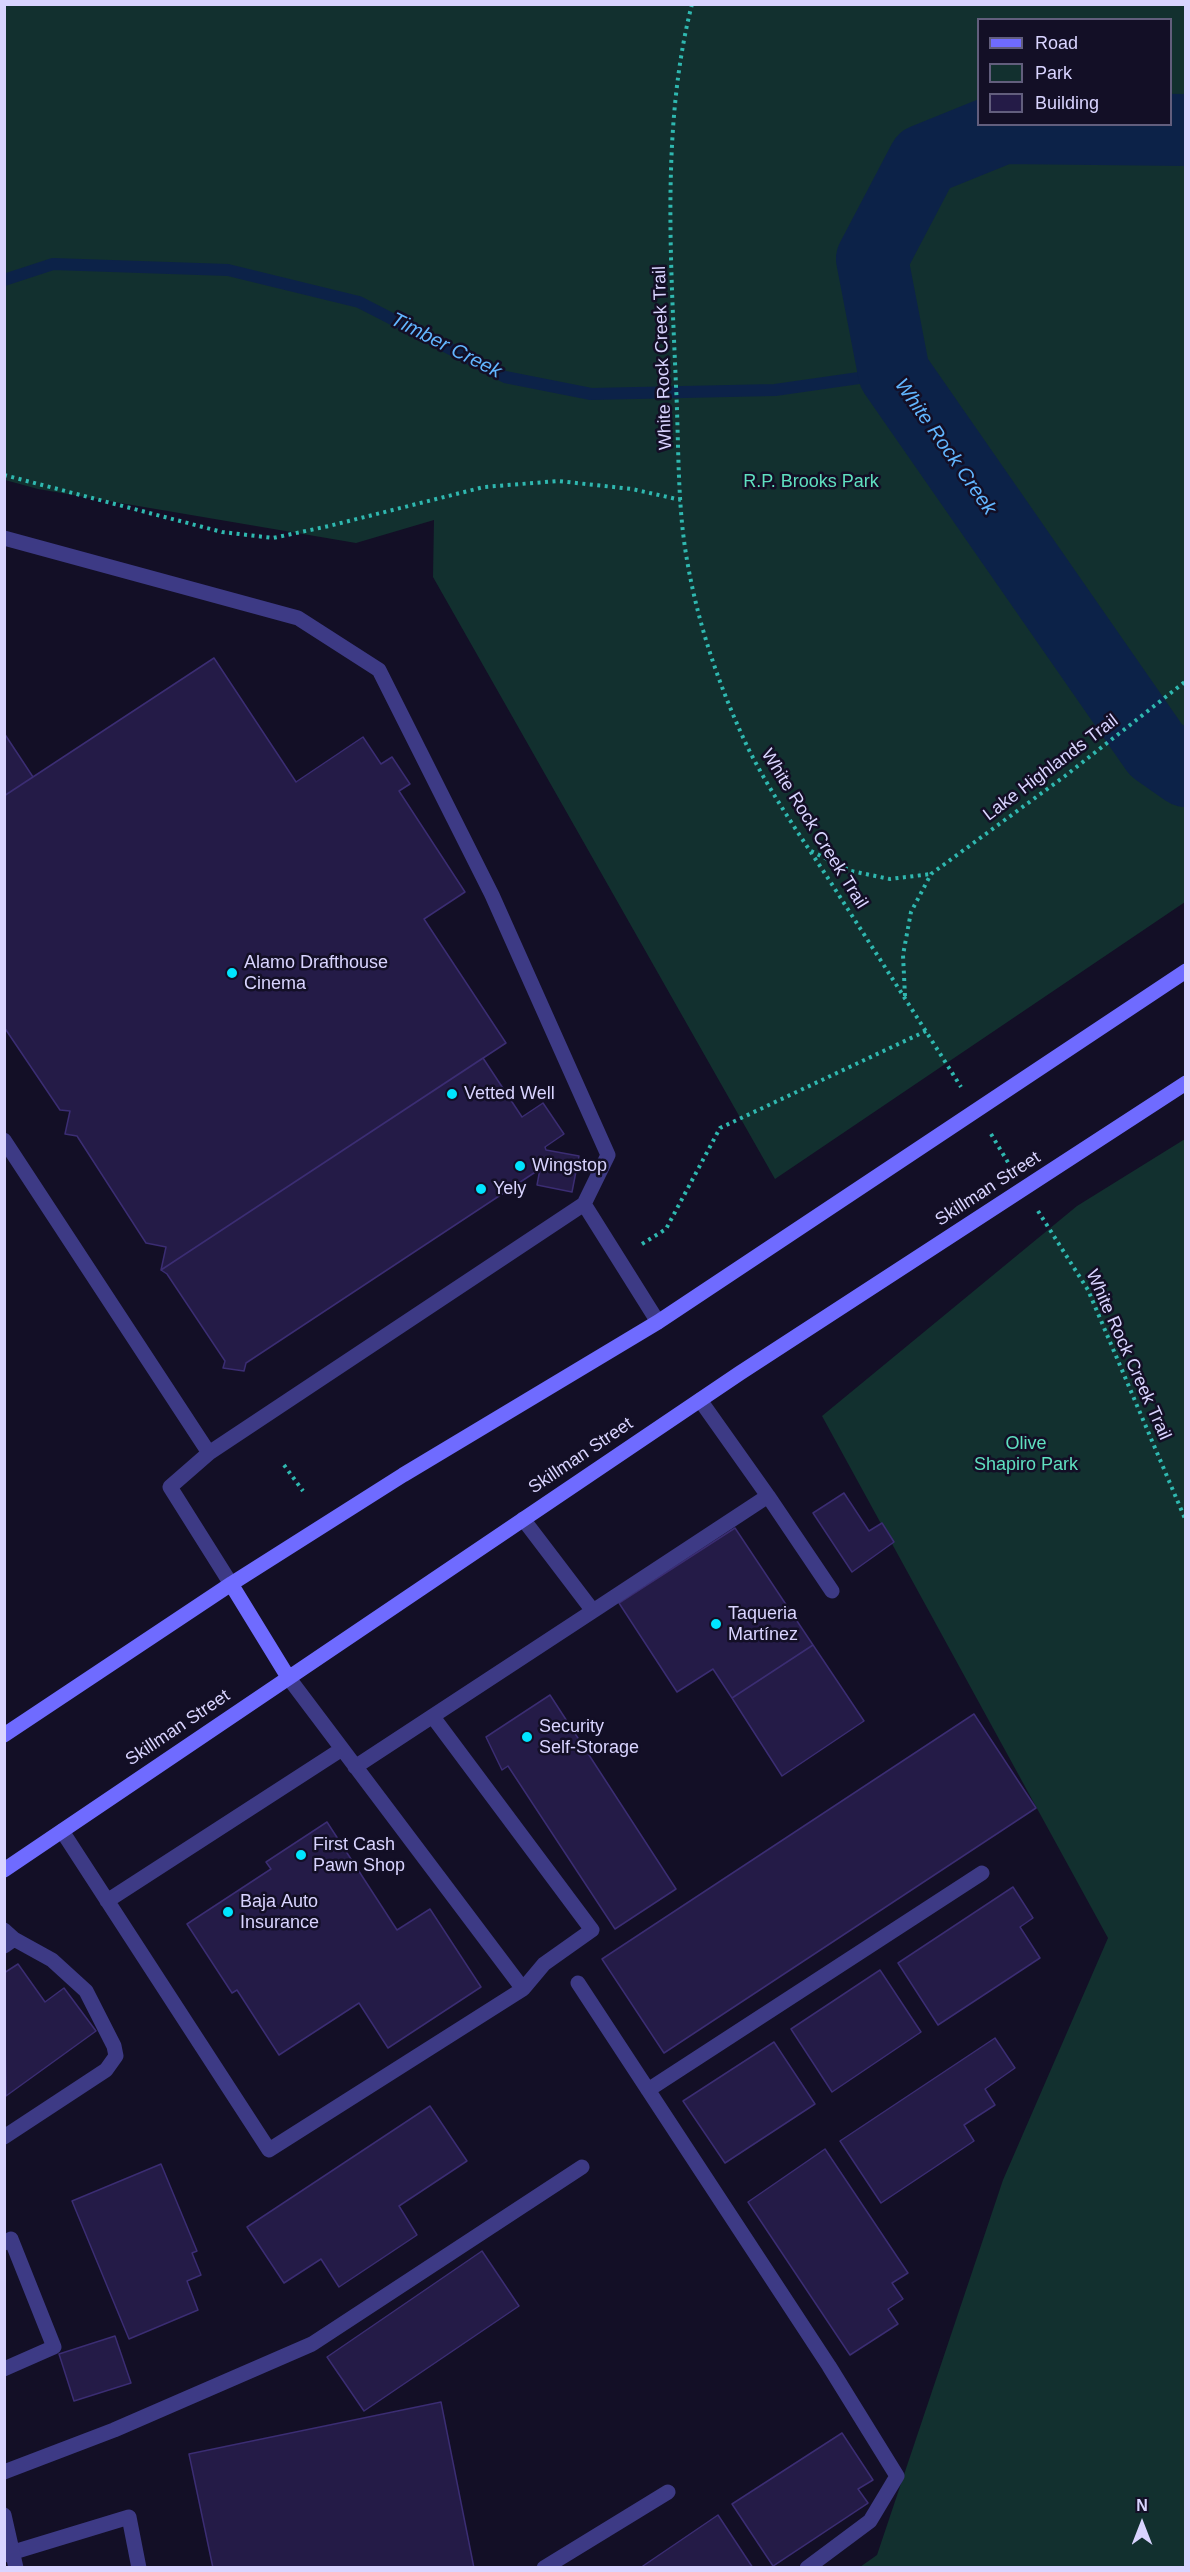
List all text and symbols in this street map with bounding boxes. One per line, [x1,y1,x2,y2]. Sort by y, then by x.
legend [977,18,1172,126]
text: Road [1035,33,1078,53]
text: Park [1035,63,1072,83]
text: Building [1035,93,1099,113]
street label: White Rock Creek Trail [649,265,677,451]
water label: Timber Creek [387,308,505,384]
water label: White Rock Creek [889,374,1001,520]
park label: R.P. Brooks Park [743,471,879,493]
street label: Lake Highlands Trail [979,710,1123,826]
street label: White Rock Creek Trail [756,745,872,913]
place label: Alamo Drafthouse Cinema [244,952,388,994]
marker: Alamo Drafthouse Cinema [225,966,239,980]
place label: Vetted Well [464,1083,555,1105]
marker: Vetted Well [445,1087,459,1101]
street label: Skillman Street [931,1147,1045,1231]
place label: Wingstop [532,1155,607,1177]
marker: Wingstop [513,1159,527,1173]
place label: Yely [493,1178,526,1200]
marker: Yely [474,1182,488,1196]
street label: White Rock Creek Trail [1081,1266,1175,1444]
street label: Skillman Street [525,1413,637,1499]
park label: Olive Shapiro Park [974,1433,1078,1476]
place label: Taqueria Martínez [728,1603,798,1646]
marker: Taqueria Martínez [709,1617,723,1631]
street label: Skillman Street [122,1685,234,1771]
place label: Security Self-Storage [539,1716,639,1758]
marker: Security Self-Storage [520,1730,534,1744]
place label: First Cash Pawn Shop [313,1834,405,1876]
marker: First Cash Pawn Shop [294,1848,308,1862]
place label: Baja Auto Insurance [240,1891,319,1934]
marker: Baja Auto Insurance [221,1905,235,1919]
north arrow [1112,2494,1172,2554]
text: N [1136,2497,1148,2514]

